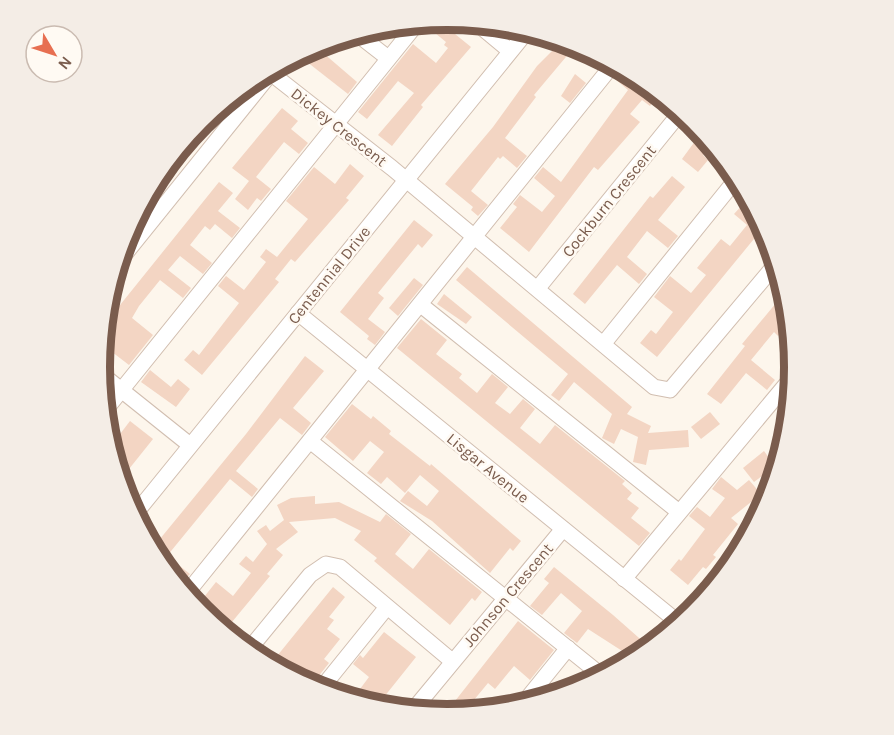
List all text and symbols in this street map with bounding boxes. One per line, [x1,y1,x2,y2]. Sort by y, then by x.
north arrow [24,24,84,84]
text: N [54,53,76,74]
street label: Dickey Crescent [287,84,391,170]
street label: Cockburn Crescent [558,141,660,261]
street label: Centennial Drive [284,222,374,328]
street label: Lisgar Avenue [443,429,533,507]
street label: Johnson Crescent [459,539,557,651]

